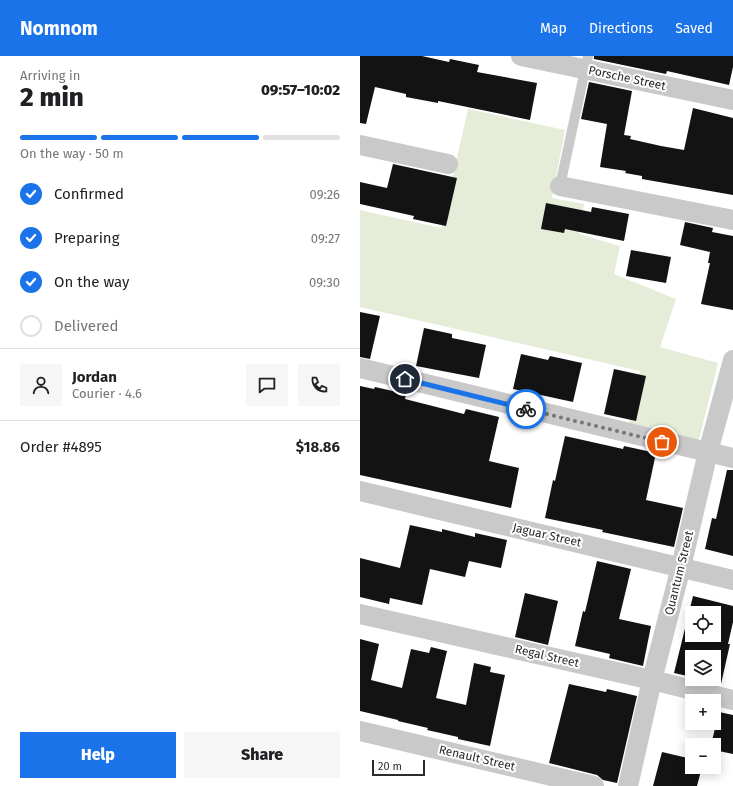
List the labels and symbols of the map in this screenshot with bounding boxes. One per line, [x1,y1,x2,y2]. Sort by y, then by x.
street label: Porsche Street [587,63,668,93]
pin [388,362,422,396]
courier [506,389,546,429]
pin [645,425,679,459]
street label: Jaguar Street [511,520,583,550]
street label: Quantum Street [662,529,696,617]
street label: Regal Street [514,642,581,670]
street label: Renault Street [438,742,517,774]
scale bar [372,758,425,777]

